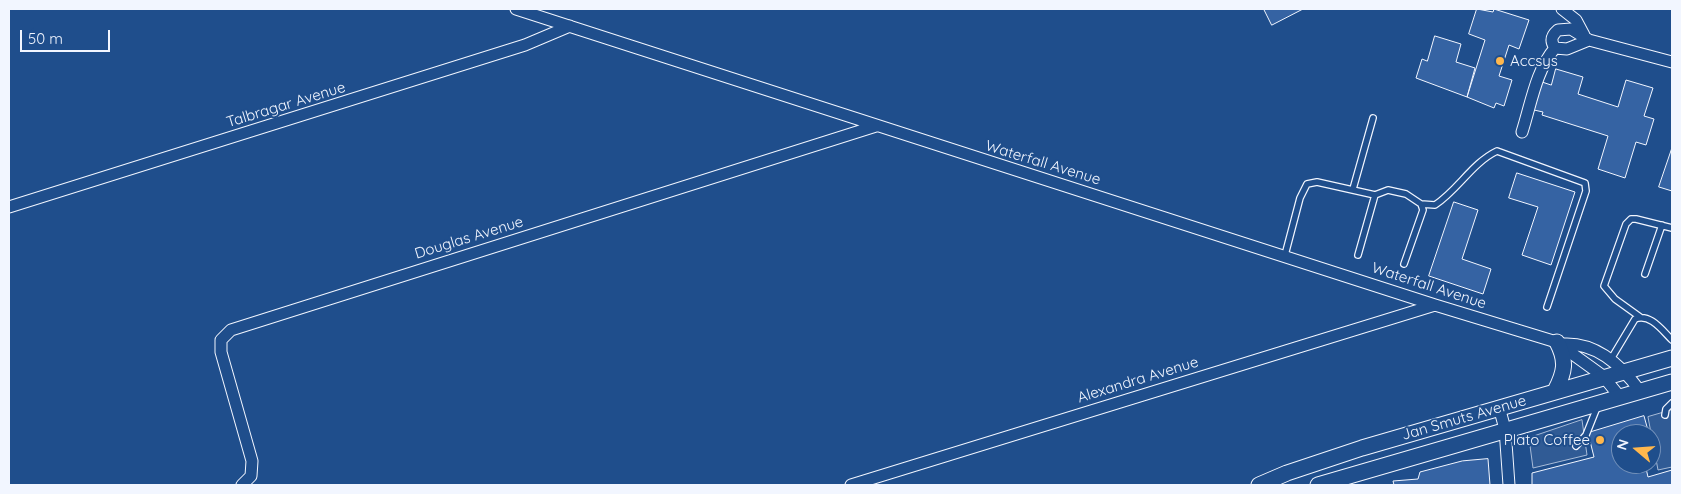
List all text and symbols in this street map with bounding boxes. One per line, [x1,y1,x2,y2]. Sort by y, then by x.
scale bar [22,20,112,52]
text: 50 m [28,29,63,48]
place label: Accsys [1510,52,1558,70]
marker: Accsys [1494,55,1506,67]
street label: Talbragar Avenue [224,78,348,132]
street label: Waterfall Avenue [983,137,1103,189]
street label: Douglas Avenue [412,213,526,263]
street label: Waterfall Avenue [1369,259,1489,313]
street label: Alexandra Avenue [1075,353,1201,407]
street label: Jan Smuts Avenue [1400,392,1528,444]
north arrow [1611,424,1661,474]
place label: Plato Coffee [1504,431,1590,449]
marker: Plato Coffee [1594,434,1606,446]
text: N [1613,437,1633,452]

